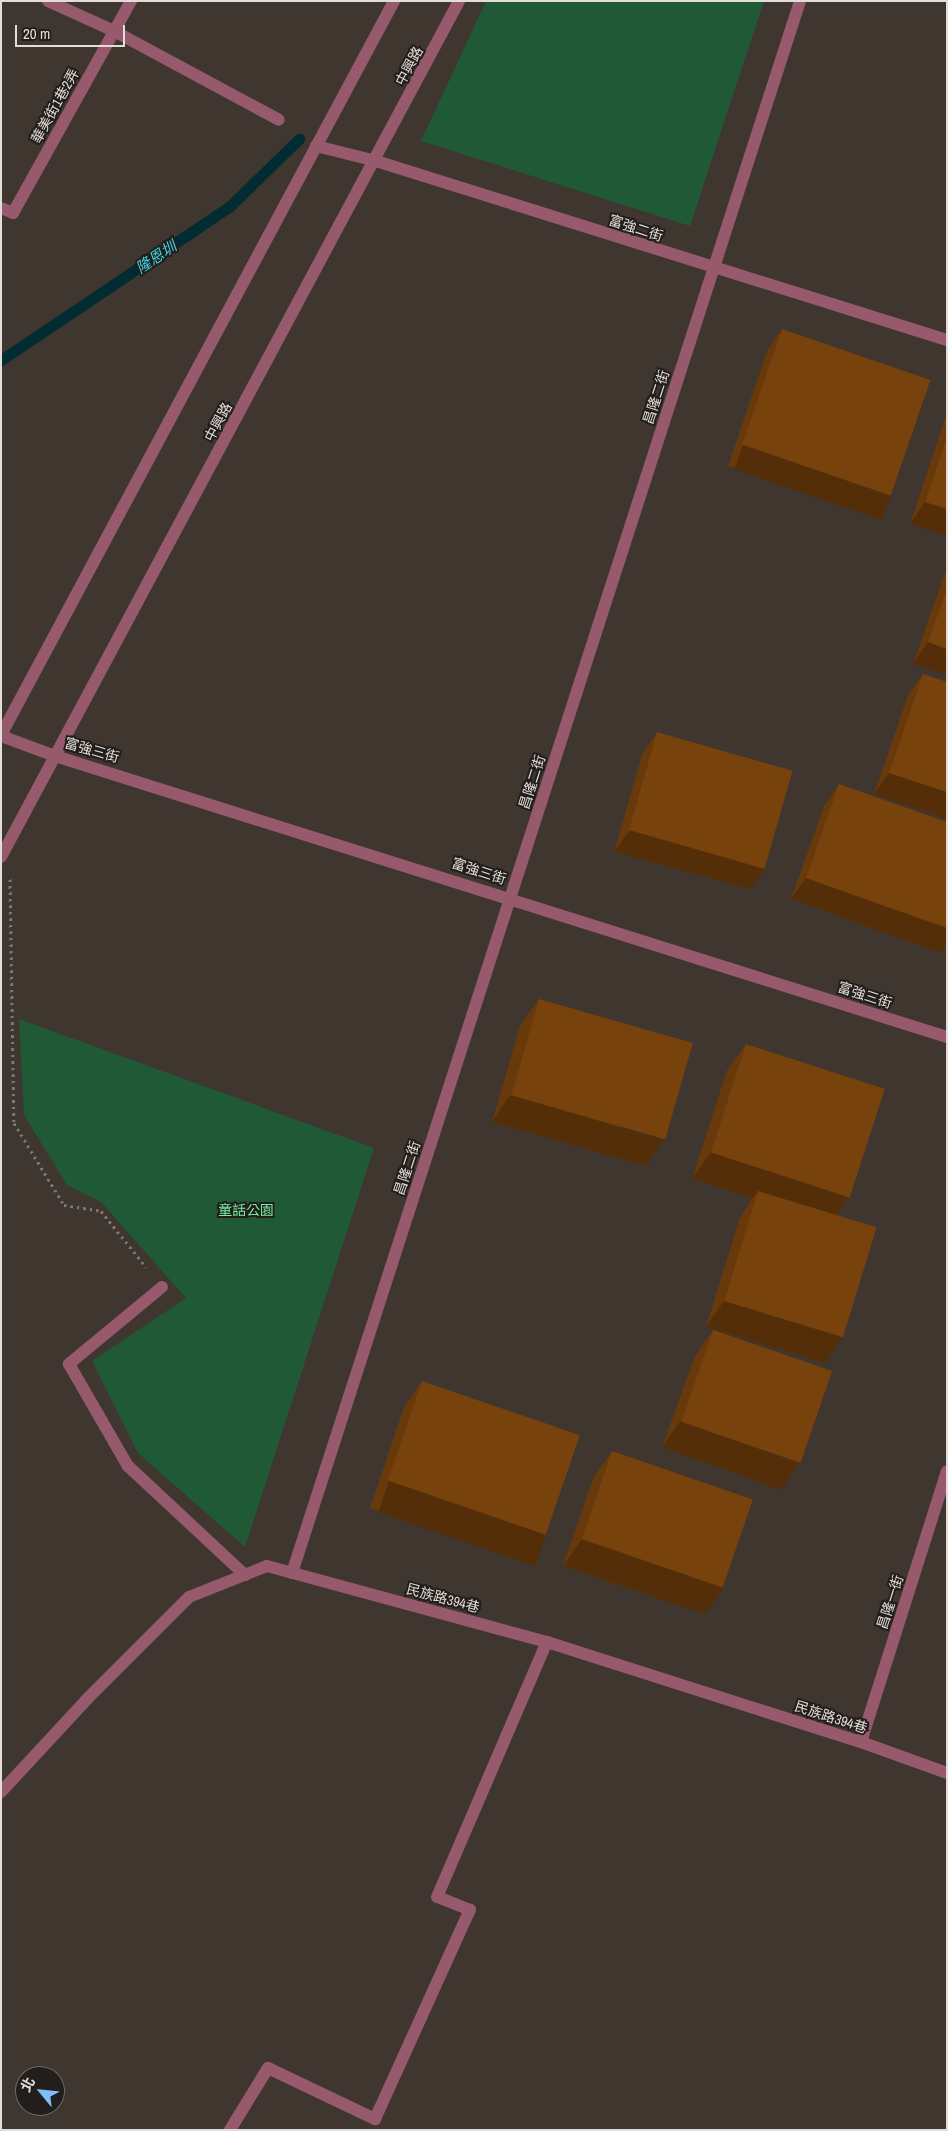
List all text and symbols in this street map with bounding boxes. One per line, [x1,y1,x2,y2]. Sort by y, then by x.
scale bar [18,15,128,47]
text: 20 m [23,23,50,44]
street label: 中興路 [392,44,426,88]
street label: 華美街1巷2弄 [28,66,82,146]
street label: 富強二街 [607,211,665,245]
water label: 隆恩圳 [132,237,180,277]
street label: 昌隆二街 [639,368,673,426]
street label: 中興路 [201,400,235,444]
street label: 富強三街 [63,734,121,766]
street label: 昌隆二街 [515,753,549,811]
street label: 富強三街 [450,854,508,888]
street label: 富強三街 [836,978,894,1012]
street label: 昌隆二街 [390,1139,424,1197]
park label: 童話公園 [218,1202,274,1218]
street label: 昌隆一街 [873,1573,907,1631]
street label: 民族路394巷 [405,1580,481,1616]
street label: 民族路394巷 [793,1697,869,1737]
north arrow [15,2066,65,2116]
text: 北 [16,2074,39,2095]

